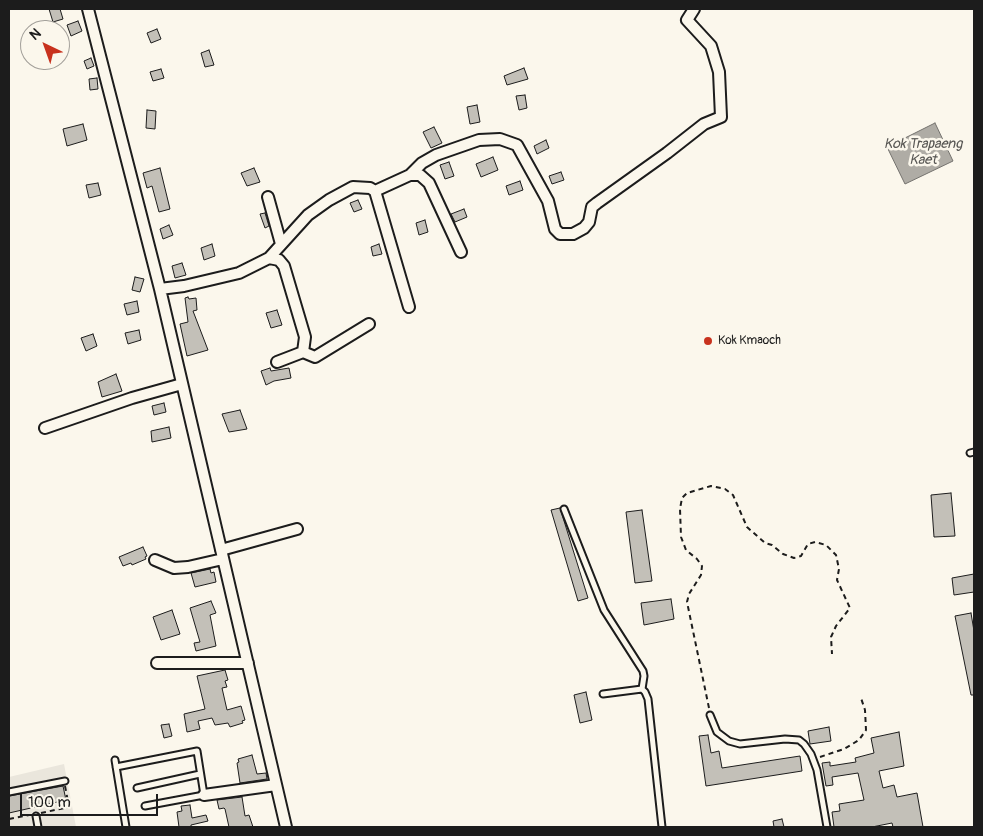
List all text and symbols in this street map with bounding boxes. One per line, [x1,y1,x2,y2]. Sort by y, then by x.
north arrow [20,20,70,70]
text: N [26,25,45,44]
water label: Kok Trapaeng Kaet [884,136,962,168]
place label: Kok Kmaoch [718,334,781,348]
marker: Kok Kmaoch [702,335,714,347]
scale bar [22,784,160,816]
text: 100 m [28,793,71,812]

